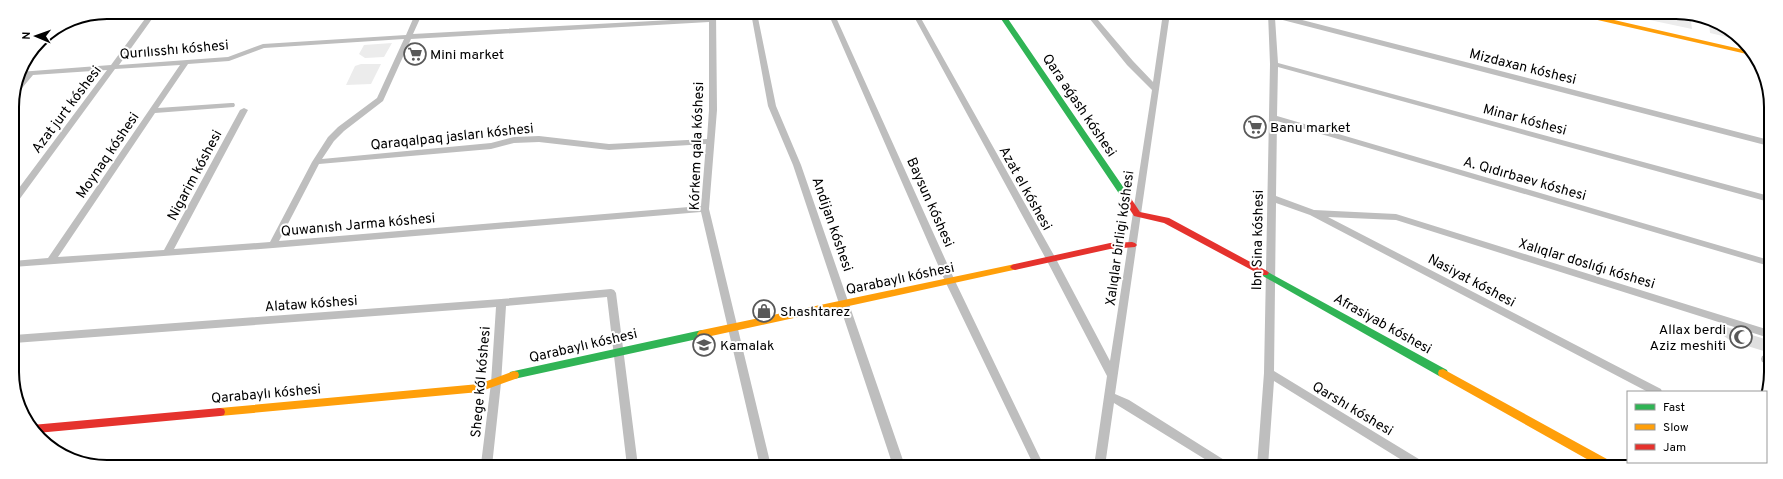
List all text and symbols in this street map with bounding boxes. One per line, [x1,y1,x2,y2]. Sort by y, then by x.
north arrow [16,16,56,56]
text: N [20,31,34,40]
street label: Qurılısshı kóshesi [119,37,229,64]
supermarket icon: Mini market [402,41,428,67]
street label: Mizdaxan kóshesi [1467,46,1578,89]
place label: Mini market [430,47,504,64]
street label: Qara aǵash kóshesi [1038,51,1120,161]
street label: Azat jurt kóshesi [29,63,106,157]
street label: Kórkem qala kóshesi [687,82,708,211]
street label: Minar kóshesi [1481,101,1568,140]
street label: Moynaq kóshesi [73,110,143,202]
supermarket icon: Banu market [1242,114,1268,140]
street label: Qaraqalpaq jasları kóshesi [370,120,535,155]
place label: Banu market [1270,120,1350,137]
street label: Nigarim kóshesi [164,128,226,224]
street label: Azat el kóshesi [995,144,1055,234]
street label: A. Qıdırbaev kóshesi [1461,154,1588,205]
street label: Baysun kóshesi [902,155,957,250]
street label: Xalıqlar birligi kóshesi [1103,169,1138,307]
street label: Andijan kóshesi [807,175,856,274]
street label: Ibn Sina kóshesi [1249,190,1268,290]
street label: Quwanısh Jarma kóshesi [280,210,436,241]
street label: Xalıqlar doslıǵı kóshesi [1516,236,1657,293]
street label: Nasiyat kóshesi [1425,251,1518,312]
street label: Qarabaylı kóshesi [845,260,956,299]
street label: Afrasiyab kóshesi [1330,290,1434,358]
street label: Alataw kóshesi [264,293,358,316]
shop icon: Shashtarez [751,298,777,324]
place label: Shashtarez [780,304,850,321]
place label: Allax berdi Aziz meshiti [1649,322,1726,355]
mosque icon: Allax berdi Aziz meshiti [1728,324,1754,350]
street label: Shege kól kóshesi [468,326,495,439]
street label: Qarabaylı kóshesi [528,326,639,367]
school or university icon: Kamalak [691,332,717,358]
place label: Kamalak [720,338,774,355]
street label: Qarshı kóshesi [1309,378,1396,440]
street label: Qarabaylı kóshesi [210,381,322,408]
legend [1627,391,1767,463]
text: Fast [1663,400,1685,416]
text: Slow [1663,420,1689,436]
text: Jam [1663,440,1686,456]

